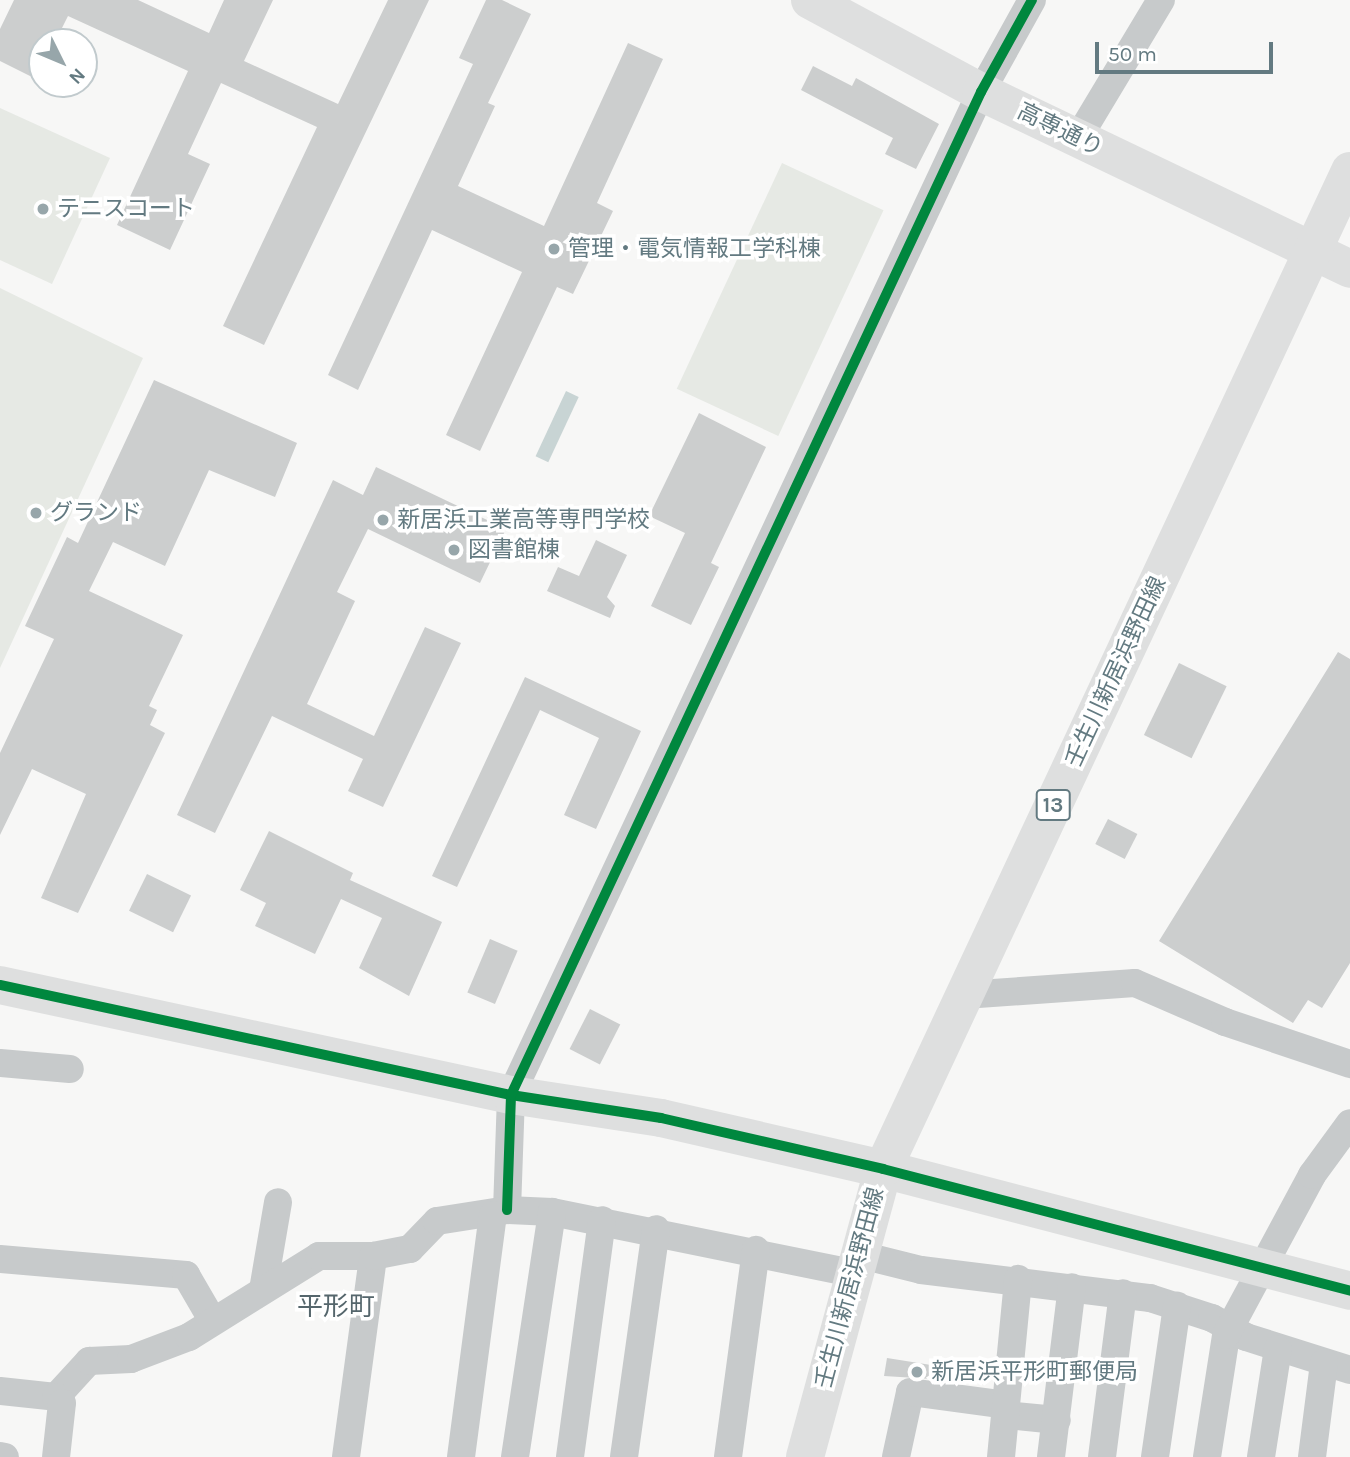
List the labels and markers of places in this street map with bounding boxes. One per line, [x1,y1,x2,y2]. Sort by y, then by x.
place label: テニスコート [57,195,195,223]
marker: テニスコート [35,201,51,217]
place label: 管理・電気情報工学科棟 [568,235,821,263]
marker: 管理・電気情報工学科棟 [546,241,562,257]
place label: グランド [50,499,142,527]
marker: グランド [28,505,44,521]
place label: 新居浜工業高等専門学校 [397,506,650,534]
marker: 新居浜工業高等専門学校 [375,512,391,528]
place label: 図書館棟 [468,536,560,564]
marker: 図書館棟 [446,542,462,558]
place label: 新居浜平形町郵便局 [931,1358,1138,1386]
marker: 新居浜平形町郵便局 [909,1364,925,1380]

